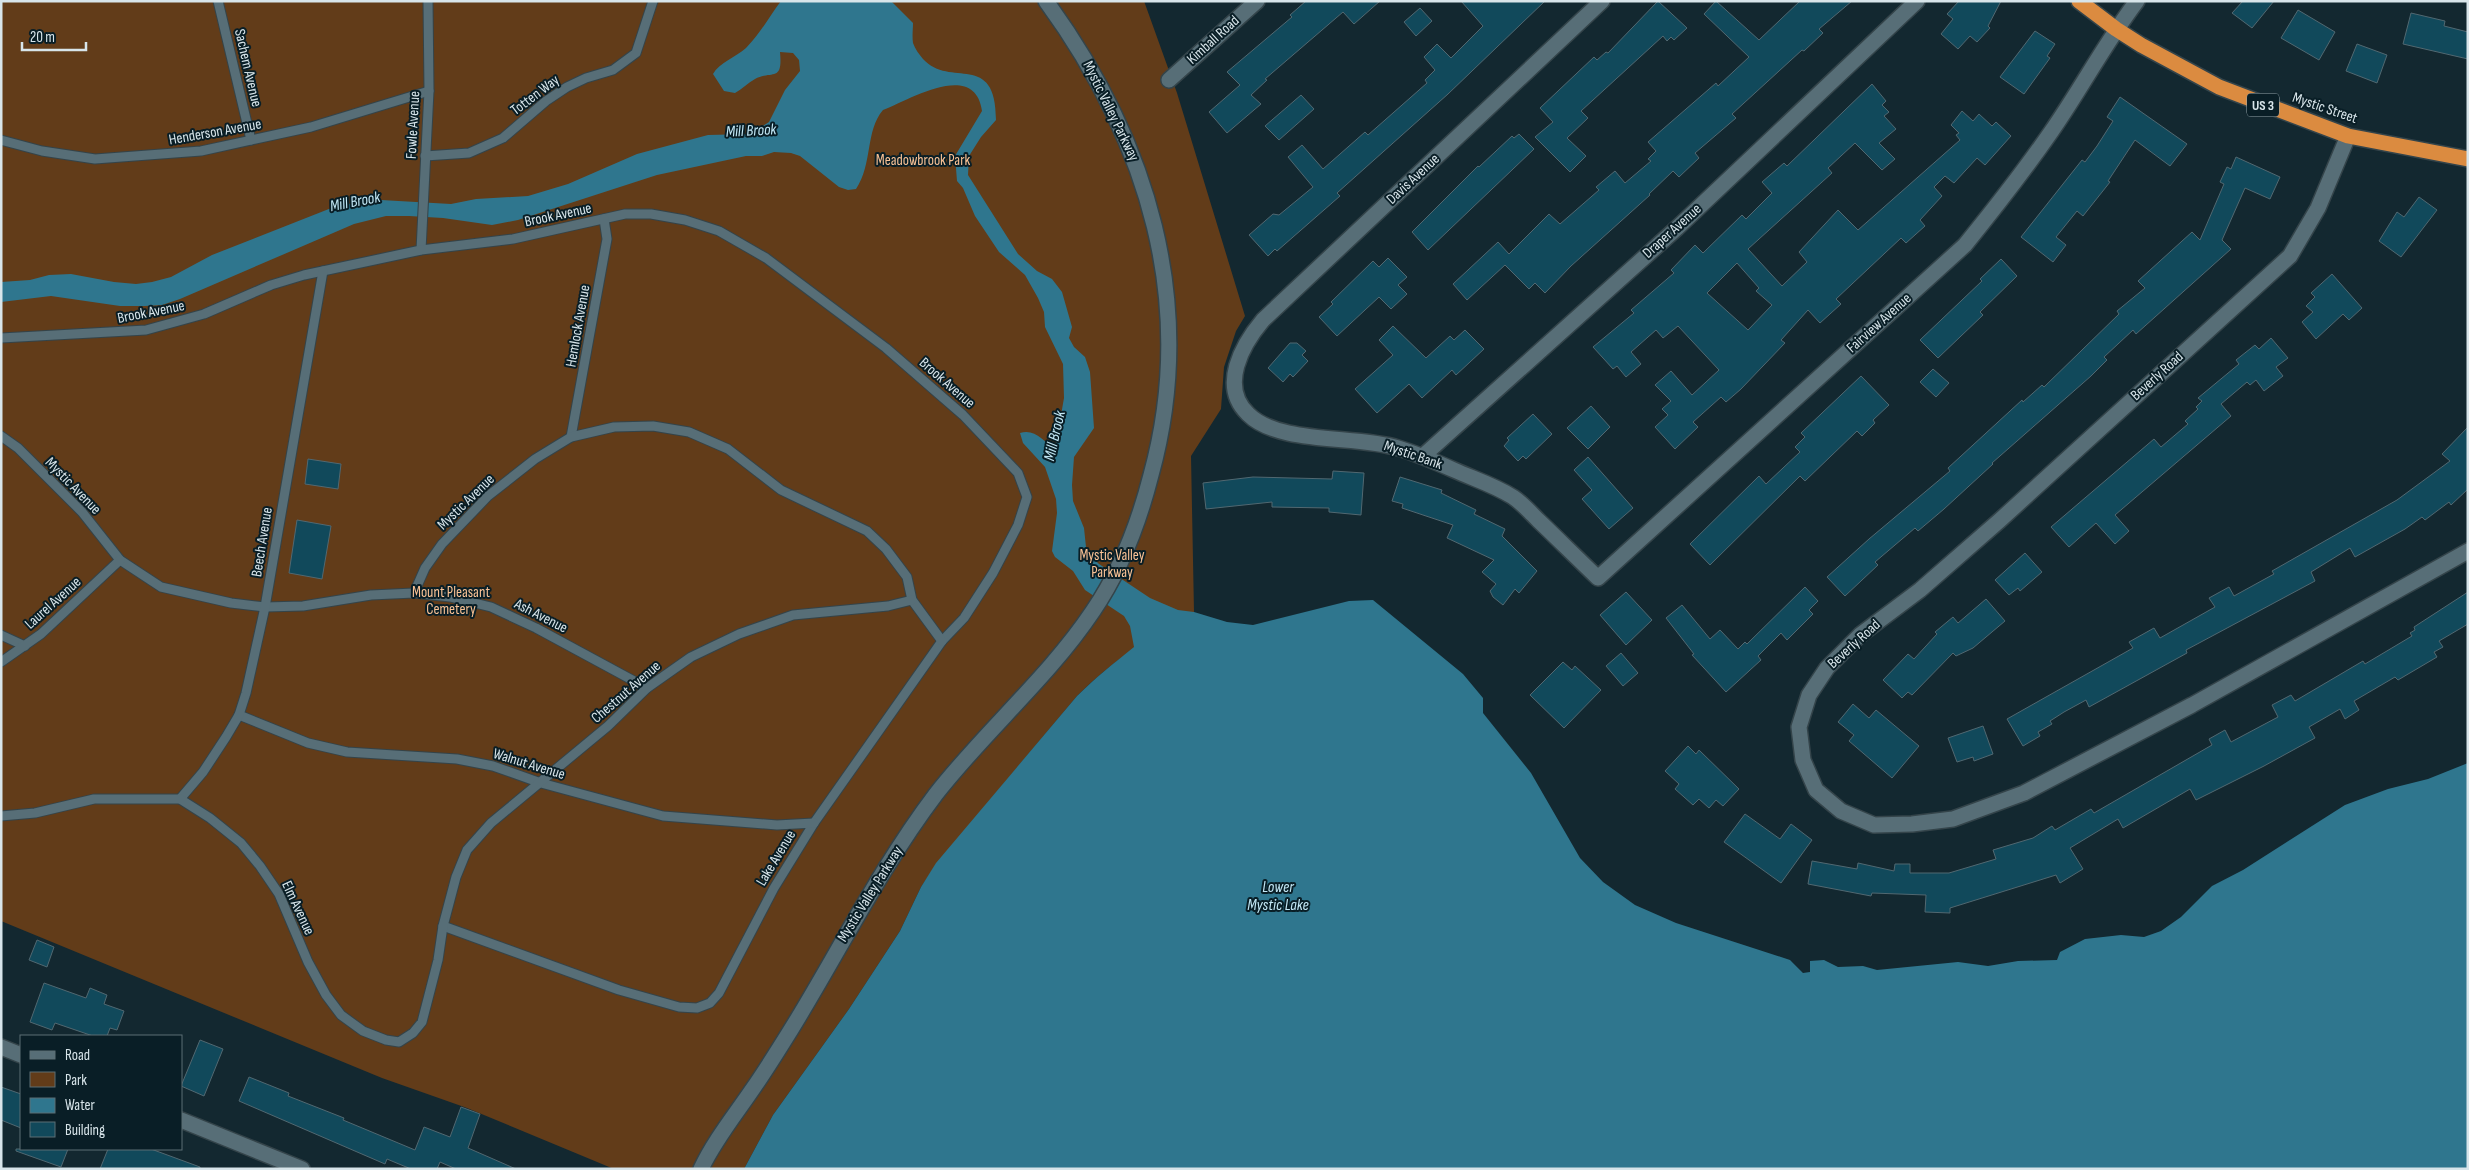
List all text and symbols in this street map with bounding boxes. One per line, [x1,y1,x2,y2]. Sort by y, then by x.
street label: Kimball Road [1183,11,1243,69]
scale bar [22,20,86,52]
street label: Sachem Avenue [230,27,266,109]
text: 20 m [30,28,55,47]
street label: Mystic Valley Parkway [1079,58,1144,164]
street label: Totten Way [507,70,563,119]
street label: Mystic Street [2290,88,2360,128]
street label: Fowle Avenue [402,91,424,159]
road number: US 3 [2247,94,2279,116]
street label: Henderson Avenue [167,115,263,149]
water label: Mill Brook [725,120,778,142]
street label: Davis Avenue [1382,150,1444,208]
park label: Meadowbrook Park [876,151,970,170]
water label: Mill Brook [328,188,383,216]
street label: Brook Avenue [523,199,593,231]
street label: Draper Avenue [1639,200,1705,262]
street label: Hemlock Avenue [561,283,595,369]
street label: Fairview Avenue [1843,289,1915,357]
street label: Brook Avenue [116,296,186,328]
street label: Beverly Road [2127,347,2187,405]
street label: Brook Avenue [915,354,979,412]
water label: Mill Brook [1040,408,1070,463]
street label: Mystic Bank [1381,436,1445,474]
street label: Mystic Avenue [41,453,105,519]
street label: Mystic Avenue [433,470,499,534]
street label: Beech Avenue [247,506,277,578]
park label: Mystic Valley Parkway [1079,546,1145,582]
street label: Laurel Avenue [21,573,85,633]
park label: Mount Pleasant Cemetery [412,583,490,619]
street label: Ash Avenue [510,594,571,637]
street label: Beverly Road [1824,615,1884,673]
street label: Chestnut Avenue [587,657,665,727]
street label: Walnut Avenue [491,744,567,784]
street label: Lake Avenue [752,827,800,889]
street label: Mystic Valley Parkway [833,842,907,945]
street label: Elm Avenue [277,878,319,938]
water label: Lower Mystic Lake [1247,878,1309,915]
legend [20,1035,182,1150]
text: Road [65,1046,90,1065]
text: Park [65,1071,87,1090]
text: Water [65,1096,96,1115]
text: Building [65,1121,105,1140]

